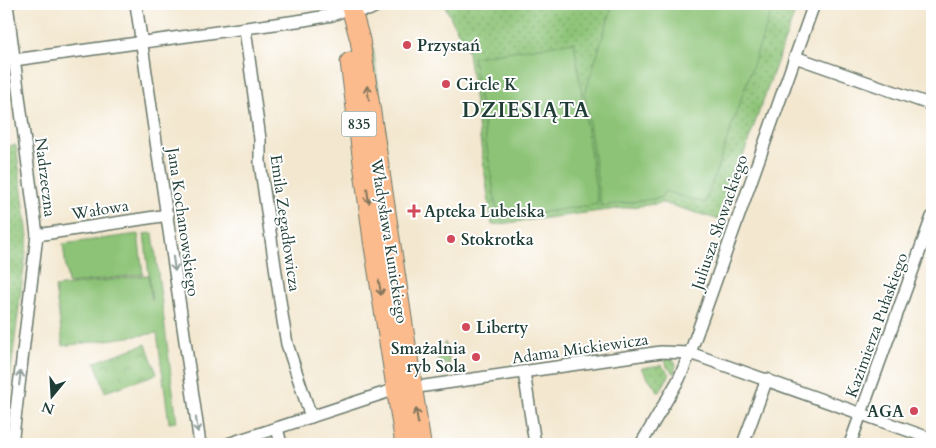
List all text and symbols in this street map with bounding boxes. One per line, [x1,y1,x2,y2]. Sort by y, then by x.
place label: Przystań [417,35,481,57]
marker: Przystań [401,39,413,51]
place label: Circle K [456,74,517,96]
marker: Circle K [440,78,452,90]
one-way arrow [362,85,372,101]
district label: DZIESIĄTA [462,96,590,125]
road number: 835 [342,112,376,136]
street label: Nadrzeczna [29,136,61,218]
street label: Jana Kochanowskiego [161,144,204,298]
street label: Juliusza Słowackiego [686,152,753,295]
street label: Emila Zegadłowicza [265,153,306,293]
street label: Władysława Kunickiego [365,156,413,325]
one-way arrow [363,187,373,203]
street label: Wałowa [69,195,130,226]
place label: Apteka Lubelska [424,201,545,223]
marker: Apteka Lubelska [408,205,420,217]
place label: Stokrotka [461,229,534,251]
marker: Stokrotka [445,233,457,245]
street label: Kazimierza Pułaskiego [840,249,914,401]
one-way arrow [170,255,180,271]
one-way arrow [375,280,385,296]
place label: Liberty [476,317,528,339]
marker: Liberty [460,321,472,333]
street label: Adama Mickiewicza [511,329,650,369]
place label: Smażalnia ryb Sola [391,338,466,378]
marker: Smażalnia ryb Sola [470,351,482,363]
north arrow [28,370,78,420]
one-way arrow [15,371,25,387]
text: N [39,397,57,419]
place label: AGA [867,401,904,423]
marker: AGA [908,405,920,417]
one-way arrow [412,408,422,424]
one-way arrow [192,416,202,432]

